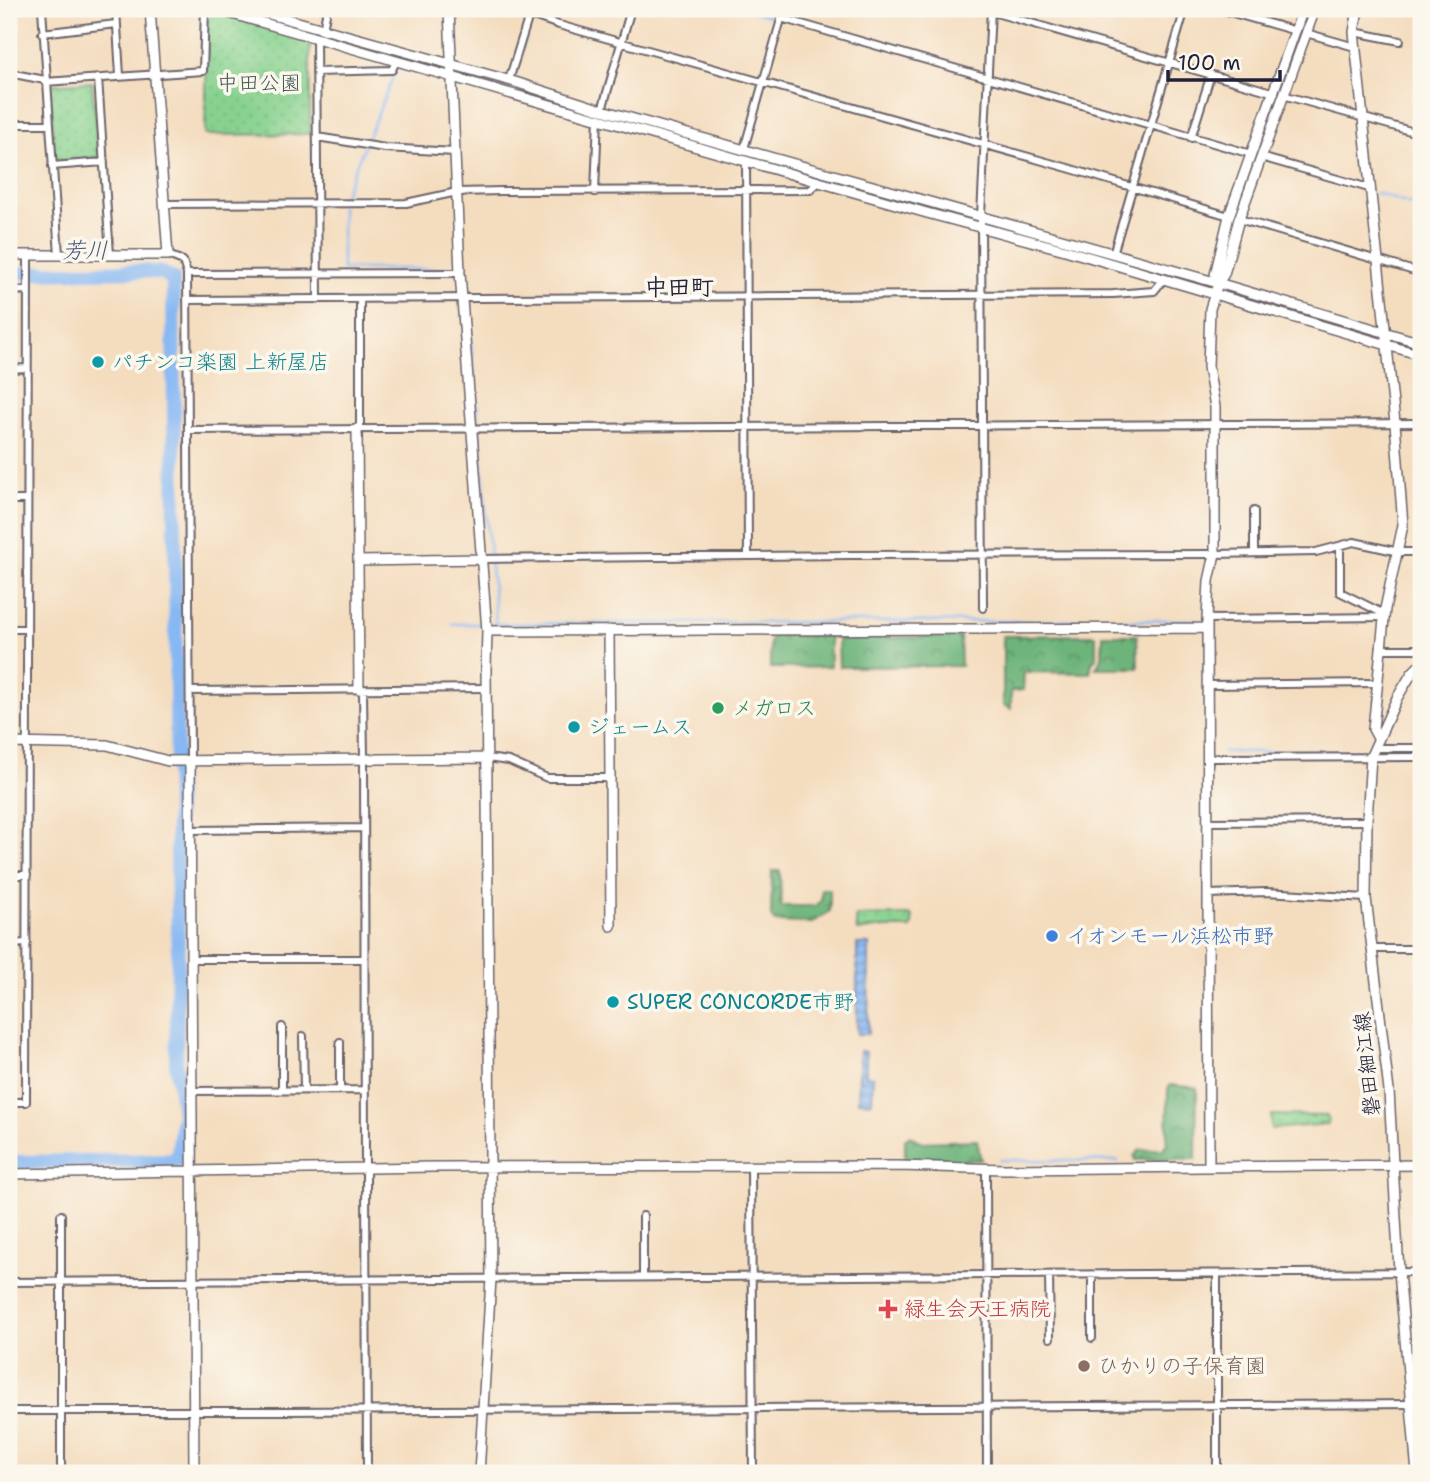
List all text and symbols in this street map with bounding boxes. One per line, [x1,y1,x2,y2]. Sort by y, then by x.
scale bar [1168,38,1280,82]
text: 100 m [1178,49,1241,77]
park label: 中田公園 [217,69,301,97]
water label: 芳川 [62,235,108,265]
district label: 中田町 [645,272,714,302]
place label: パチンコ楽園 上新屋店 [112,348,329,376]
marker: パチンコ楽園 上新屋店 [90,354,106,370]
place label: メガロス [732,694,816,722]
marker: メガロス [710,700,726,716]
place label: ジェームス [588,713,692,741]
marker: ジェームス [566,719,582,735]
place label: イオンモール浜松市野 [1066,922,1274,950]
marker: イオンモール浜松市野 [1044,928,1060,944]
place label: SUPER CONCORDE市野 [627,988,854,1016]
marker: SUPER CONCORDE市野 [605,994,621,1010]
street label: 磐田細江線 [1348,1010,1386,1118]
place label: 緑生会天王病院 [904,1295,1051,1323]
marker: 緑生会天王病院 [878,1299,898,1319]
place label: ひかりの子保育園 [1098,1352,1266,1380]
marker: ひかりの子保育園 [1076,1358,1092,1374]

